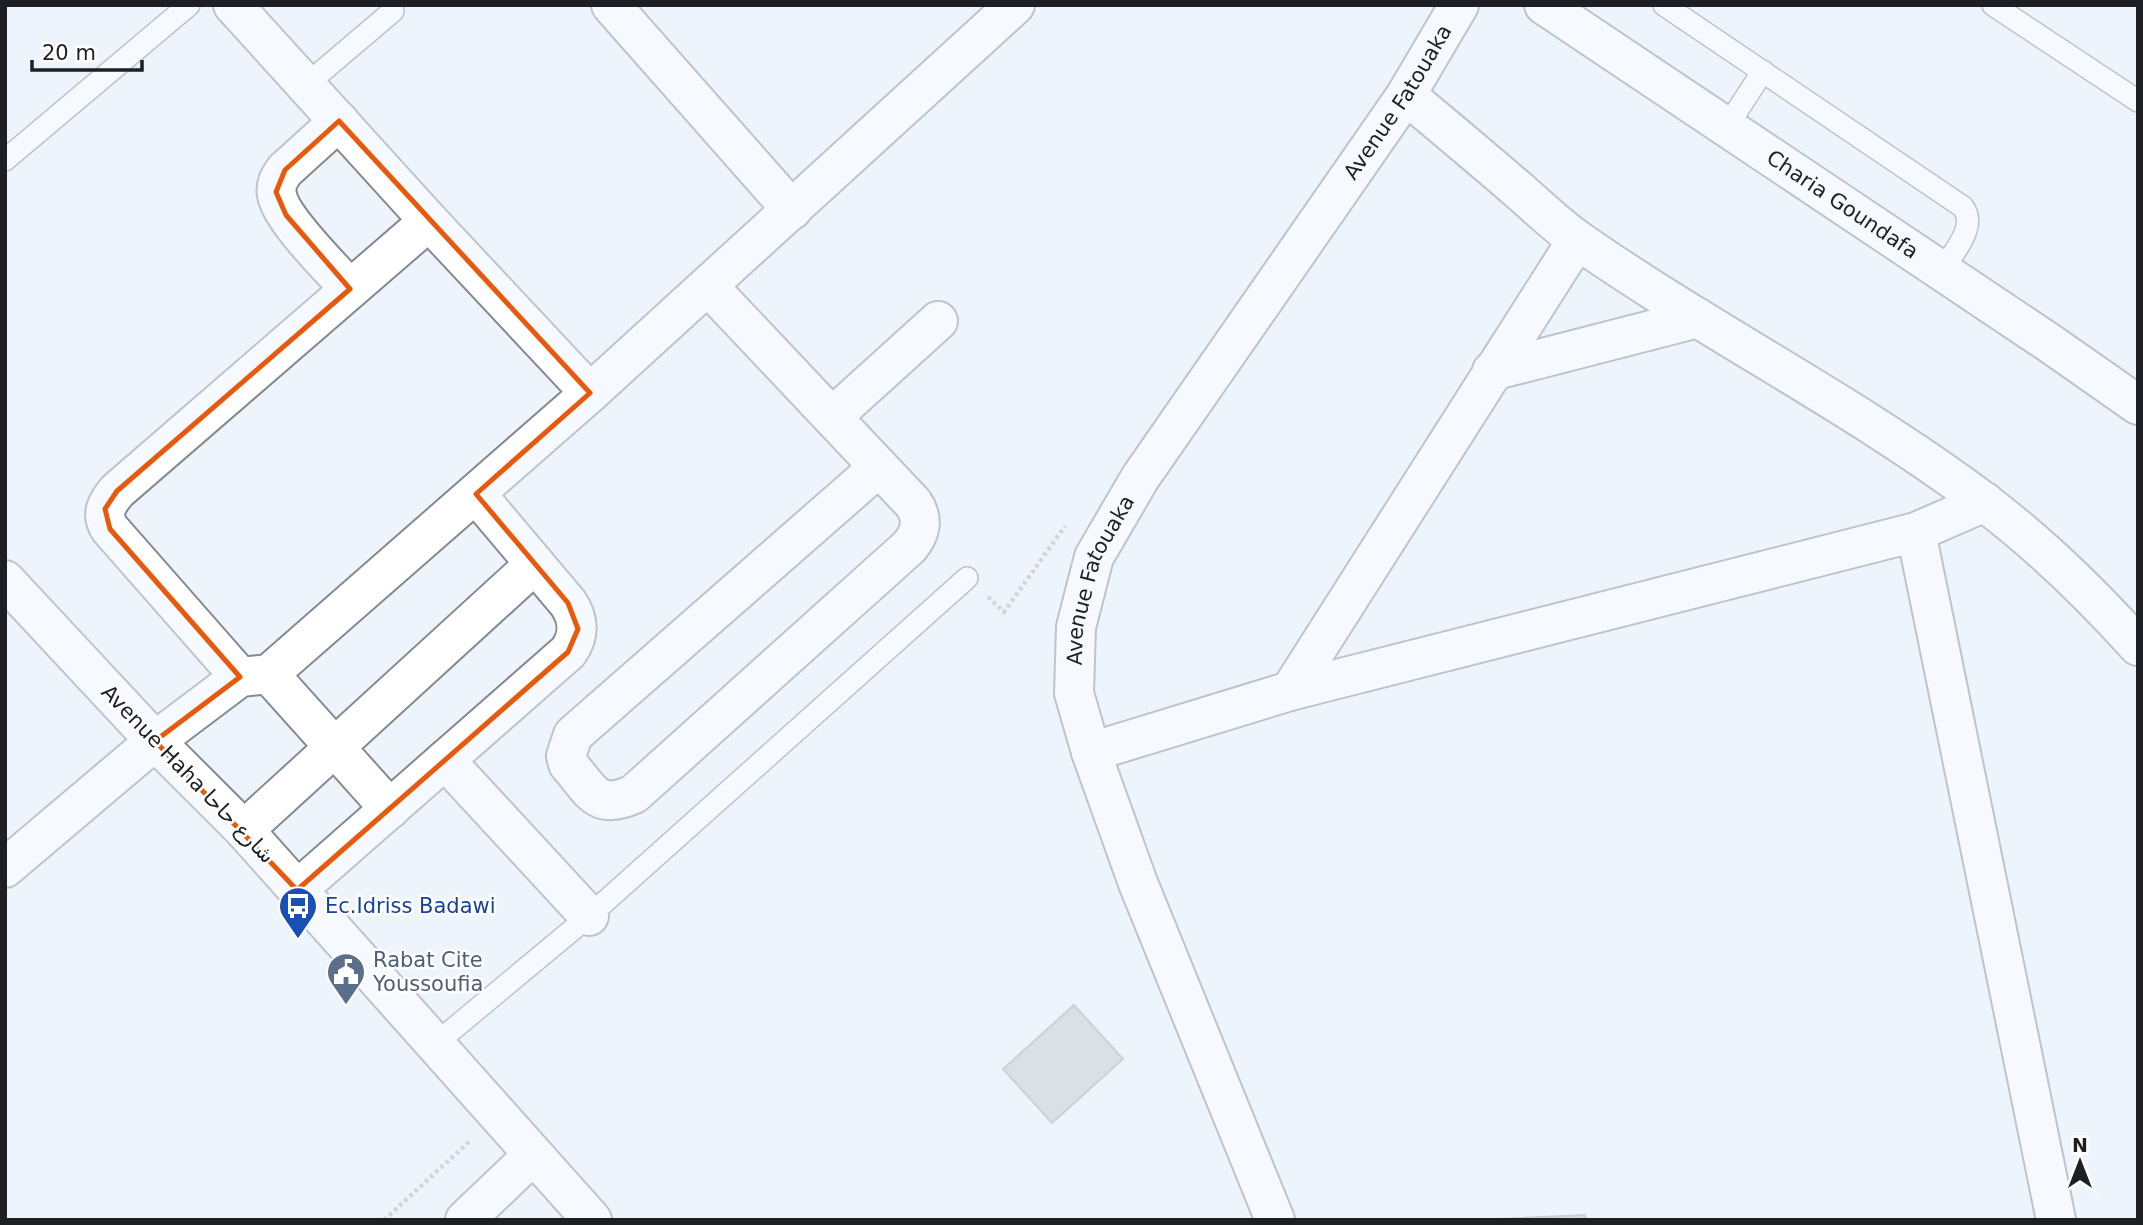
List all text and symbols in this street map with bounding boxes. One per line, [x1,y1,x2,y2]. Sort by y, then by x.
street label: Avenue Fatouaka [1339,20,1457,184]
scale bar [32,28,142,72]
text: 20 m [42,41,96,65]
street label: Charia Goundafa [1762,145,1923,264]
street label: Avenue Fatouaka [1063,491,1139,666]
street label: Avenue Haha شارع حاحا [97,680,279,868]
bus stop icon: Ec.Idriss Badawi [277,885,319,940]
place label: Ec.Idriss Badawi [325,894,496,918]
place label: Rabat Cite Youssoufia [372,948,483,996]
public building icon: Rabat Cite Youssoufia [325,951,367,1006]
north arrow [2045,1127,2115,1197]
text: N [2072,1134,2088,1156]

